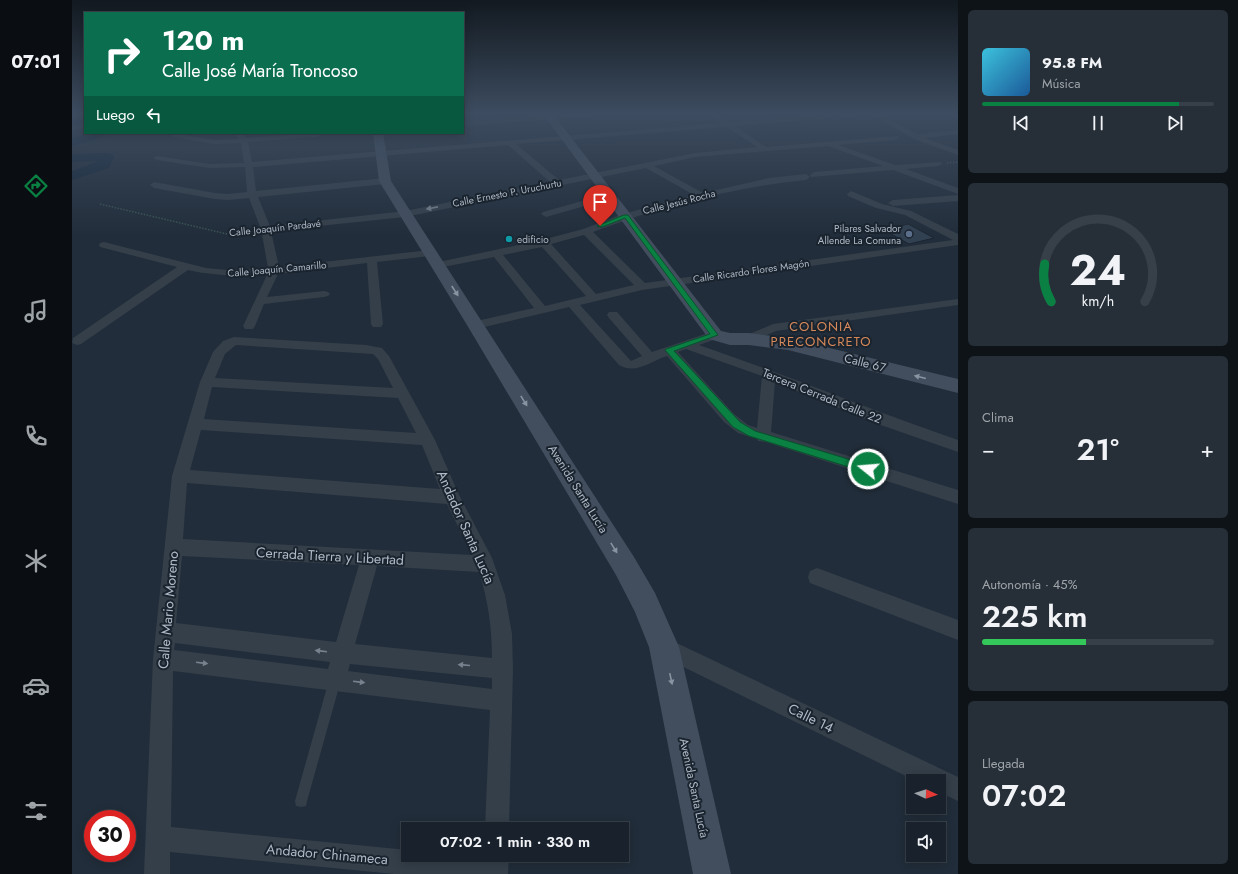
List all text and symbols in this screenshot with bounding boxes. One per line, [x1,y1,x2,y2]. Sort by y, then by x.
text: 120 m [162,20,245,61]
icon: right [96,28,148,80]
text: 07:01 [11,49,61,75]
text: 95.8 FM [1042,52,1102,74]
text: Calle José María Troncoso [162,58,358,84]
text: Música [1042,74,1080,93]
text: Luego [96,104,135,126]
icon: left [143,104,165,126]
icon: previous [1010,112,1032,134]
icon: pause [1087,112,1109,134]
icon: next [1164,112,1186,134]
icon: directions [22,172,50,200]
street label: Calle Ernesto P. Uruchurtu [451,175,563,211]
pin [583,185,617,226]
street label: Calle Jesús Rocha [641,186,717,218]
icon: arrive [589,191,611,213]
one-way arrow [426,205,439,211]
street label: Calle Joaquín Pardavé [228,216,322,240]
place label: Pilares Salvador Allende La Comuna [818,221,902,248]
marker: Pilares Salvador Allende La Comuna [904,229,914,239]
place label: edificio [517,232,549,247]
marker: edificio [504,234,514,244]
text: 24 [1070,240,1126,301]
street label: Calle Ricardo Flores Magón [692,255,810,287]
street label: Calle Joaquín Camarillo [227,257,328,281]
one-way arrow [451,285,458,297]
text: km/h [1082,291,1114,311]
icon: music [22,297,50,325]
district label: COLONIA PRECONCRETO [771,317,871,351]
street label: Calle 67 [842,349,888,377]
street label: Tercera Cerrada Calle 22 [760,364,885,428]
one-way arrow [914,373,926,379]
one-way arrow [520,395,527,407]
text: Clima [982,408,1014,427]
icon: phone [22,422,50,450]
text: 21° [1077,428,1119,471]
text: − [982,433,995,465]
text: + [1200,433,1214,465]
street label: Avenida Santa Lucía [544,441,613,537]
position arrow [847,448,889,490]
street label: Andador Santa Lucía [432,467,500,587]
street label: Cerrada Tierra y Libertad [255,542,405,570]
one-way arrow [610,543,618,553]
icon: climate [22,547,50,575]
street label: Calle Mario Moreno [153,550,183,670]
text: Autonomía · 45% [982,575,1077,594]
text: 225 km [982,595,1088,638]
one-way arrow [315,648,327,654]
one-way arrow [196,660,208,666]
one-way arrow [458,662,470,668]
icon: car [22,672,50,700]
one-way arrow [668,673,674,685]
one-way arrow [353,679,365,685]
street label: Calle 14 [785,698,837,738]
street label: Avenida Santa Lucía [675,737,713,840]
text: Llegada [982,754,1025,773]
north arrow [906,774,946,814]
map controls [906,774,946,862]
text: 07:02 [982,774,1066,817]
icon: filters [22,797,50,825]
speed limit sign: 30 [84,810,136,862]
button: sound [906,822,946,862]
text: 07:02 · 1 min · 330 m [440,831,590,853]
street label: Andador Chinameca [265,839,389,869]

